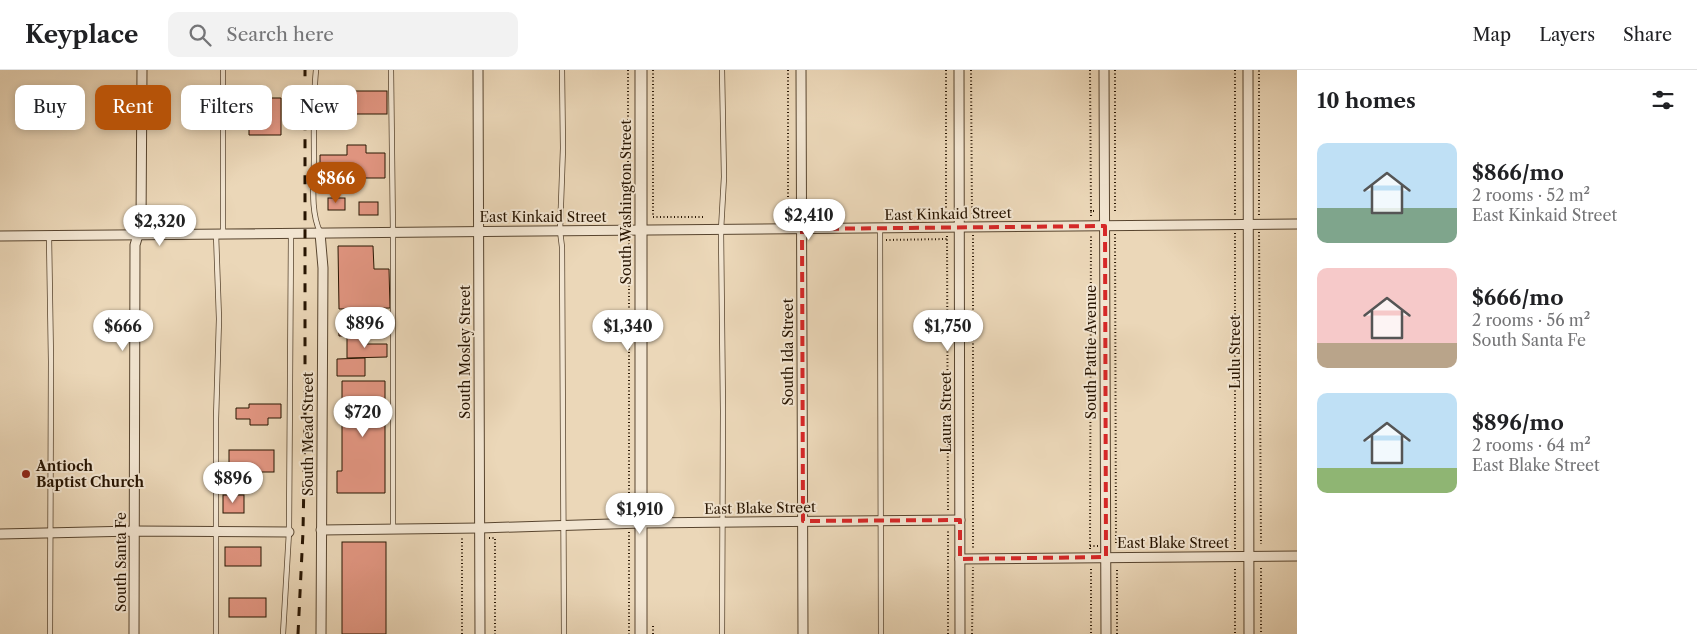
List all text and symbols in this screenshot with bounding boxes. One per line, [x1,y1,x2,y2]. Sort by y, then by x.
search box [168,12,518,57]
text: Keyplace [25,20,138,49]
icon: search [186,21,214,49]
text: Search here [226,23,334,46]
text: Map [1473,24,1511,46]
text: Layers [1539,24,1595,46]
text: Share [1623,24,1672,46]
chip: Buy [15,85,85,130]
chip: Rent [95,85,171,130]
chip: Filters [181,85,272,130]
chip: New [282,85,357,130]
icon: filters [1649,86,1677,114]
text: 10 homes [1317,88,1416,113]
street label: South Washington Street [617,119,635,284]
text: $866/mo [1472,160,1564,185]
pin: $866 [306,162,366,204]
icon: home [1357,163,1417,223]
text: $866 [317,168,355,188]
text: 2 rooms · 52 m² [1472,185,1590,205]
pin: $2,410 [768,198,850,241]
pin: $2,320 [119,204,201,247]
street label: East Kinkaid Street [884,204,1012,224]
text: $2,410 [784,205,834,225]
text: East Kinkaid Street [1472,205,1617,225]
street label: East Kinkaid Street [479,208,607,226]
text: $2,320 [134,211,186,231]
street label: South Mosley Street [456,285,474,419]
street label: South Pattie Avenue [1082,285,1100,419]
text: $666/mo [1472,285,1564,310]
icon: home [1357,288,1417,348]
street label: South Ida Street [779,298,797,406]
pin: $896 [335,306,395,349]
pin: $666 [93,310,153,352]
pin: $1,340 [587,310,669,352]
pin: $1,750 [907,310,989,352]
text: 2 rooms · 56 m² [1472,310,1590,330]
text: $896 [346,313,384,333]
street label: Lulu Street [1226,315,1244,389]
text: $666 [104,316,142,336]
text: $1,340 [603,316,653,336]
text: $1,750 [924,316,972,336]
text: South Santa Fe [1472,330,1586,350]
street label: Laura Street [937,371,955,453]
street label: South Mead Street [299,372,317,496]
pin: $720 [333,396,393,438]
text: $720 [345,402,381,422]
text: $896/mo [1472,410,1564,435]
icon: home [1357,413,1417,473]
text: 2 rooms · 64 m² [1472,435,1591,455]
text: East Blake Street [1472,455,1600,475]
place label: Antioch Baptist Church [35,457,145,491]
pin: $896 [203,462,263,504]
marker: Antioch Baptist Church [20,468,32,480]
text: $896 [214,468,252,488]
pin: $1,910 [599,492,681,535]
street label: East Blake Street [704,498,816,518]
text: $1,910 [617,499,663,519]
street label: South Santa Fe [112,512,130,612]
street label: East Blake Street [1117,534,1229,552]

